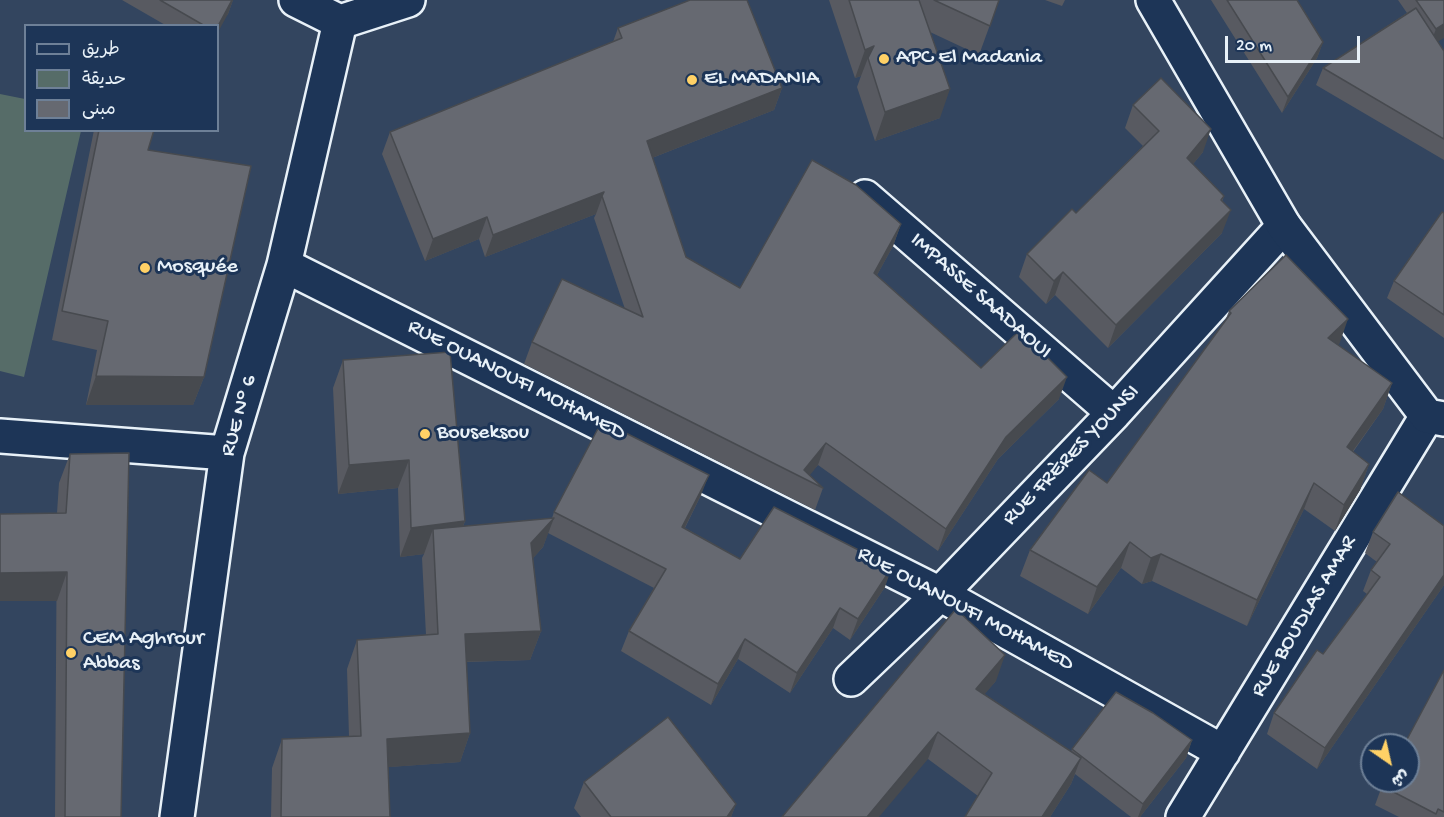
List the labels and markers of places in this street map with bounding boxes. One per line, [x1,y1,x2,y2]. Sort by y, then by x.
place label: APC El Madania [896,46,1042,72]
marker: APC El Madania [877,52,891,66]
place label: EL MADANIA [704,67,819,93]
marker: EL MADANIA [685,73,699,87]
place label: Mosquée [157,255,238,281]
marker: Mosquée [138,261,152,275]
place label: Bouseksou [437,421,529,447]
marker: Bouseksou [418,427,432,441]
place label: CEM Aghrour Abbas [83,627,204,678]
marker: CEM Aghrour Abbas [64,646,78,660]

